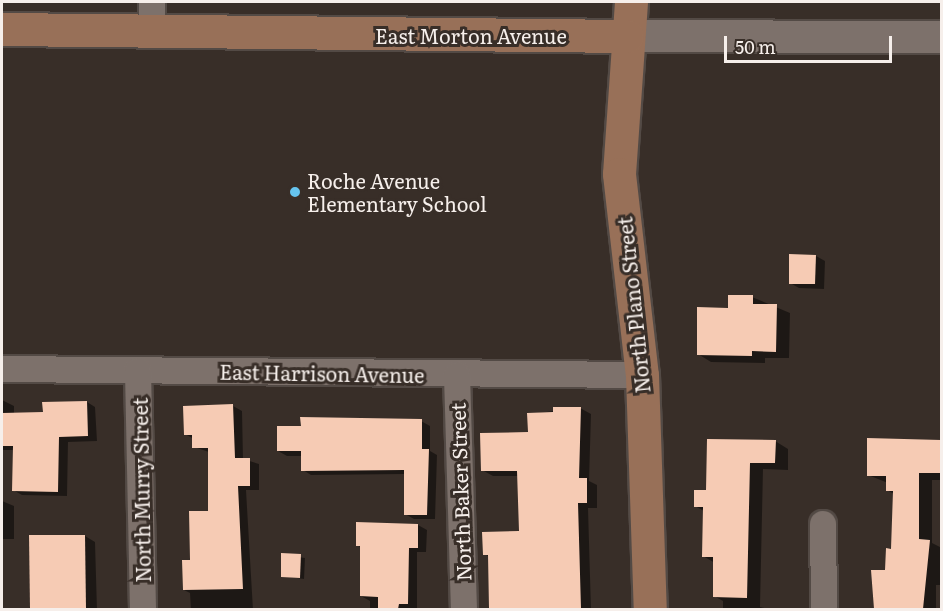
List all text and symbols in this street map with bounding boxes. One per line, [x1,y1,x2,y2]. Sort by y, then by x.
street label: East Morton Avenue [375,23,567,47]
scale bar [727,24,895,62]
text: 50 m [735,33,776,60]
place label: Roche Avenue Elementary School [307,168,487,215]
marker: Roche Avenue Elementary School [288,185,302,199]
street label: North Plano Street [612,216,654,394]
street label: East Harrison Avenue [219,359,425,387]
street label: North Murry Street [127,397,155,583]
street label: North Baker Street [445,402,475,582]

